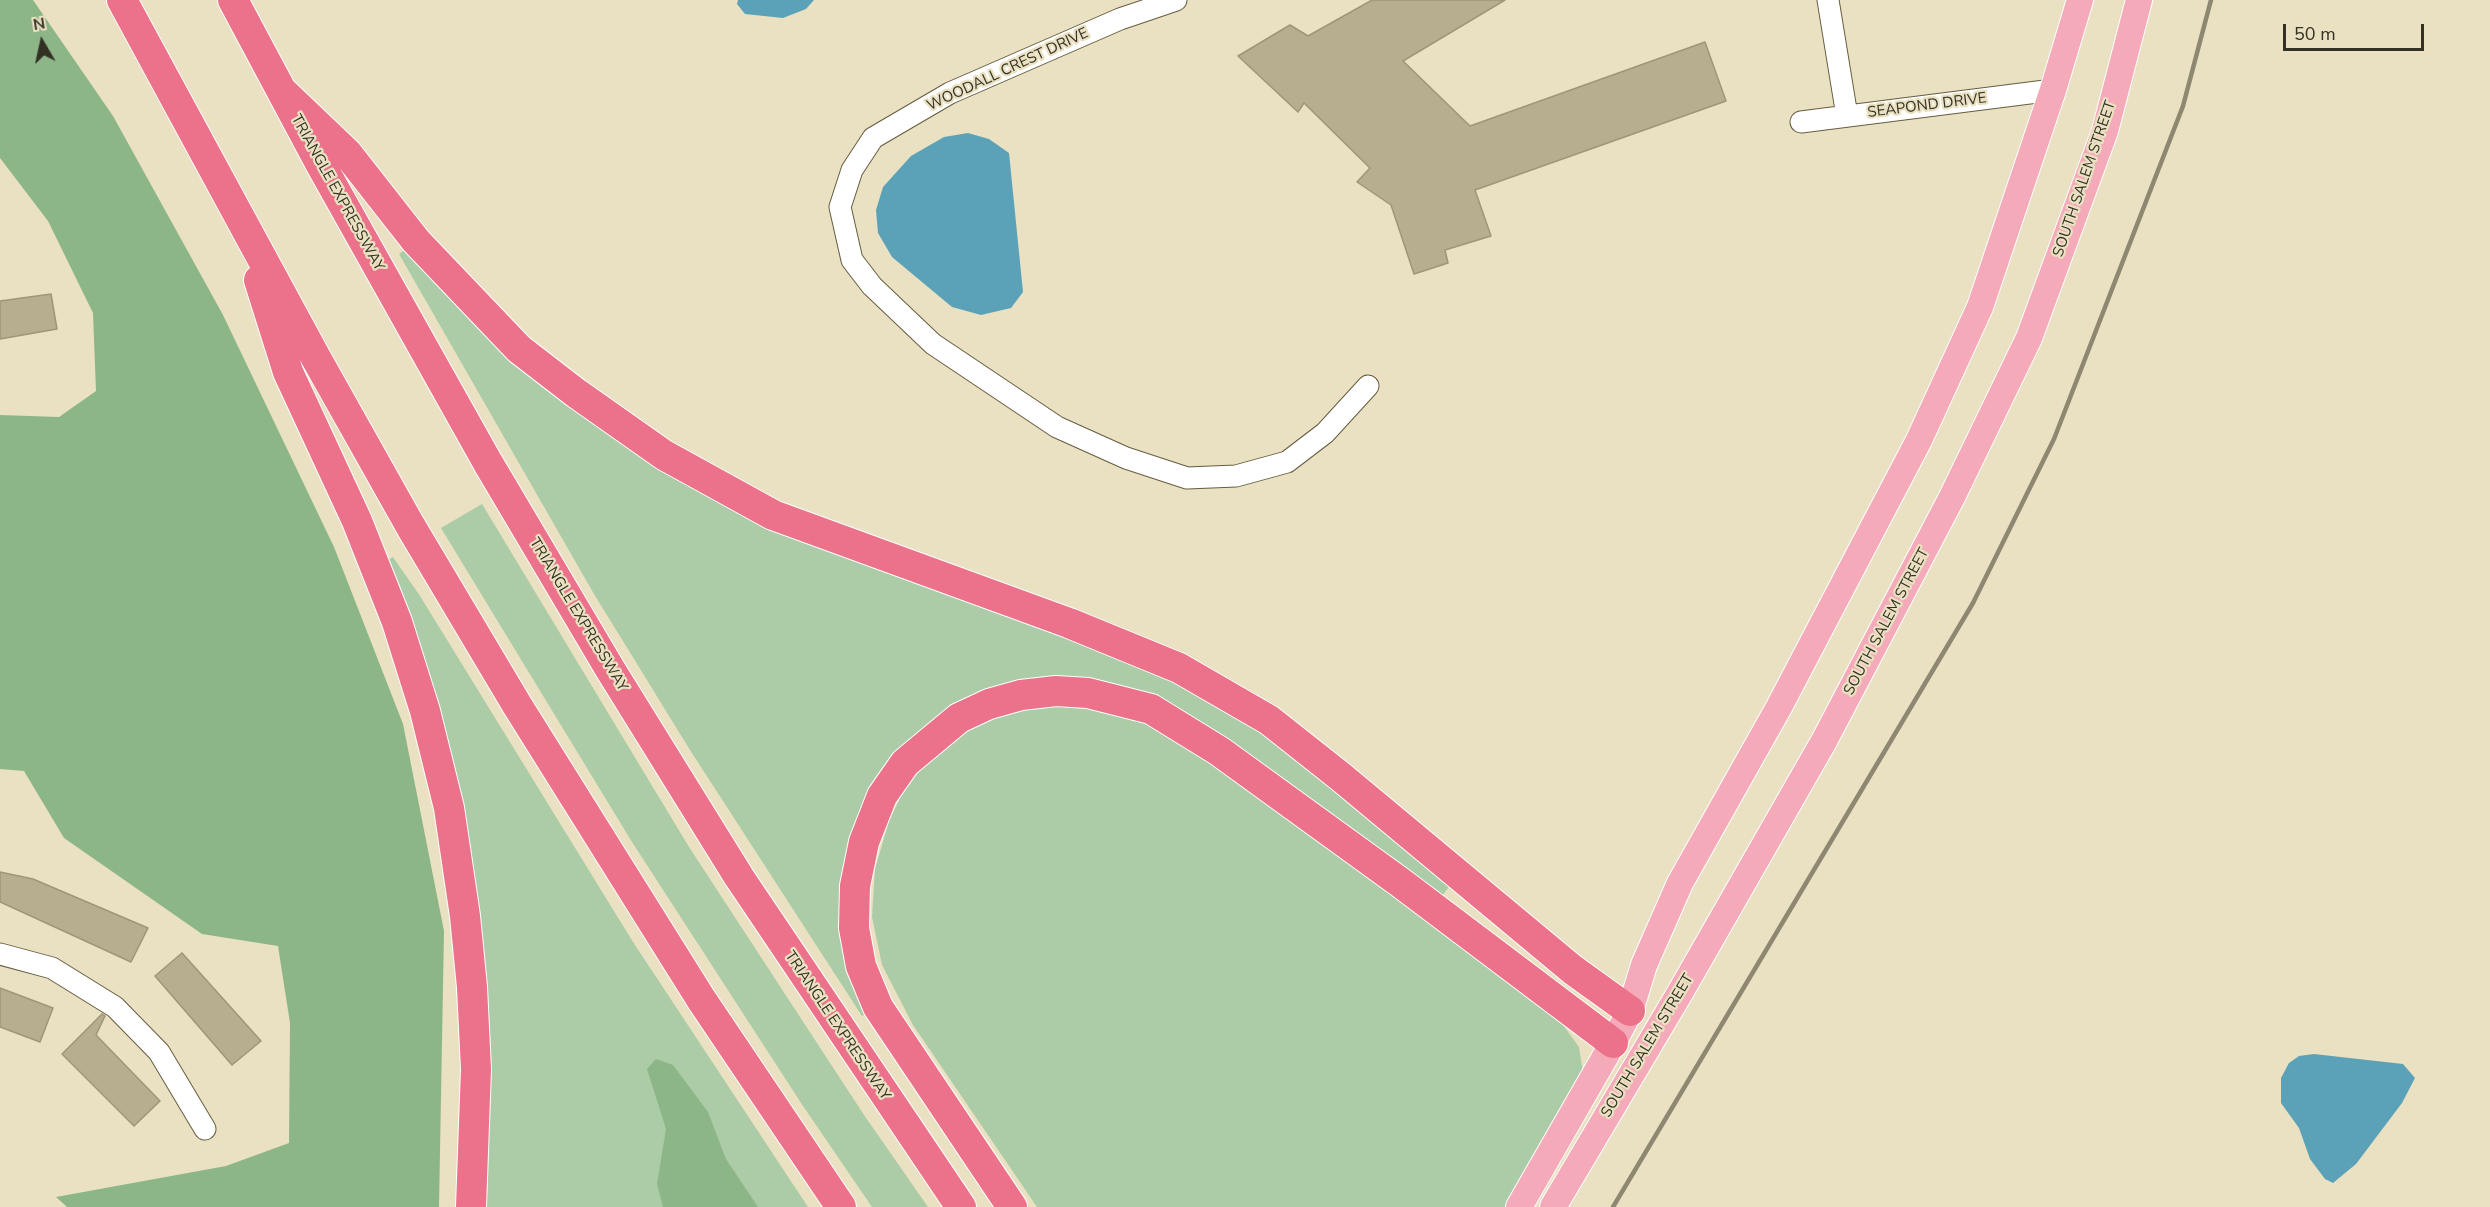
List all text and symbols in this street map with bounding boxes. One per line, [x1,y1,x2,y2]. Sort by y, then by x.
north arrow [12,12,72,72]
text: N [32,12,47,36]
scale bar [2286,12,2427,50]
text: 50 m [2294,22,2336,46]
street label: WOODALL CREST DRIVE [924,25,1092,115]
street label: SEAPOND DRIVE [1866,90,1988,122]
street label: SOUTH SALEM STREET [2050,99,2120,259]
street label: TRIANGLE EXPRESSWAY [286,112,388,274]
street label: TRIANGLE EXPRESSWAY [525,535,631,695]
street label: SOUTH SALEM STREET [1841,545,1933,699]
street label: TRIANGLE EXPRESSWAY [780,948,894,1104]
street label: SOUTH SALEM STREET [1598,971,1698,1121]

